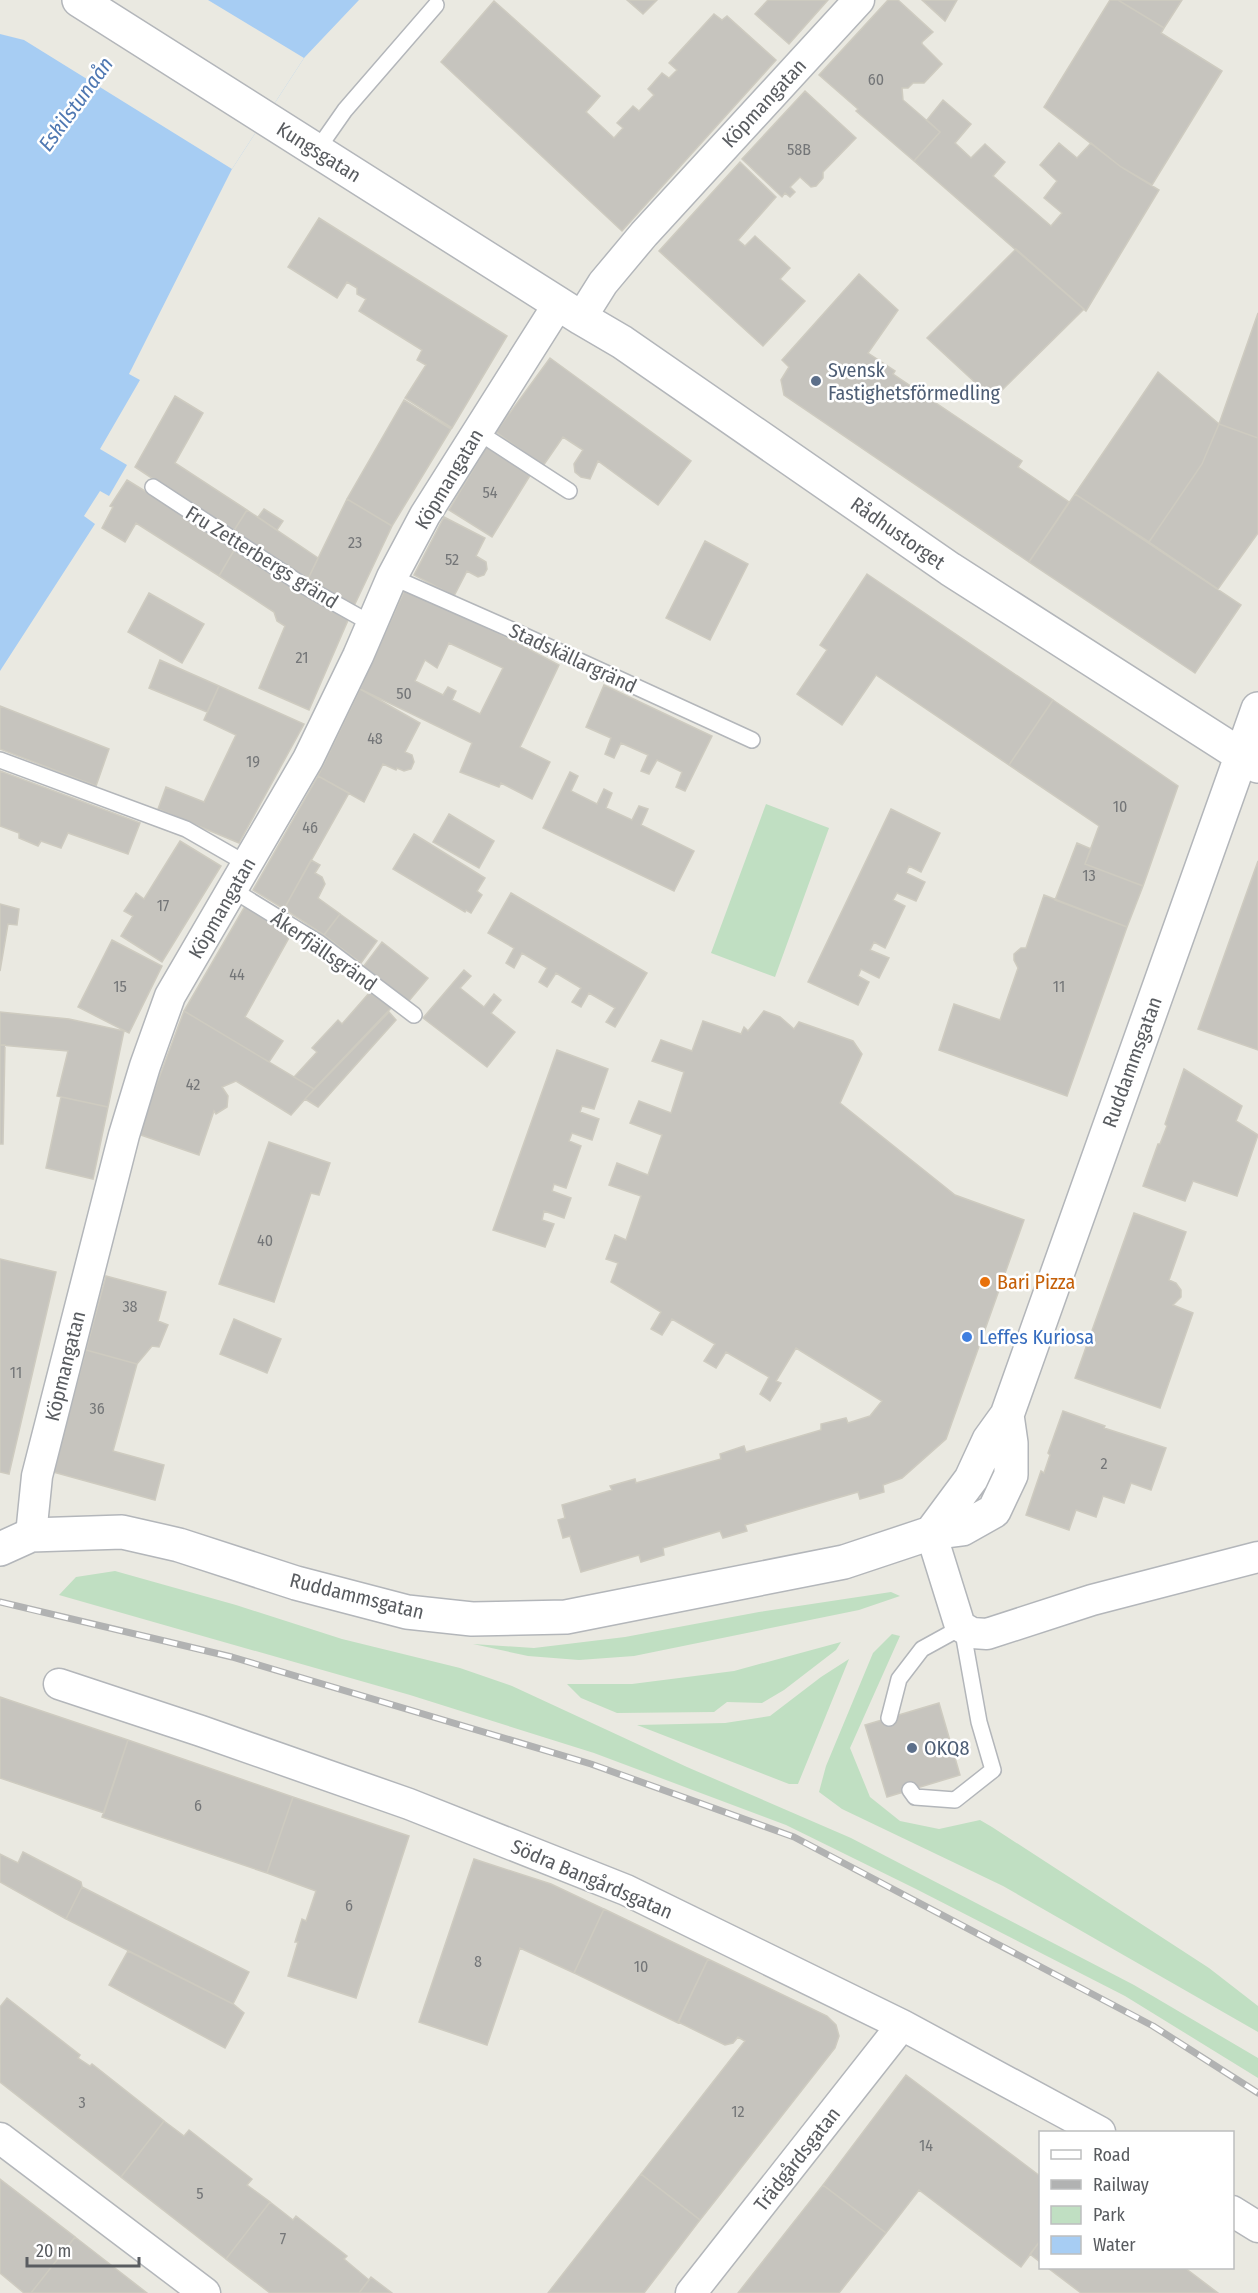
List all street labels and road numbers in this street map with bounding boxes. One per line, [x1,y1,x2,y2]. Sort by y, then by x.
street label: Köpmangatan [717,54,811,152]
street label: Kungsgatan [272,117,366,187]
street label: Köpmangatan [410,424,488,534]
street label: Rådhustorget [846,492,950,575]
street label: Fru Zetterbergs gränd [181,500,343,614]
street label: Stadskällargränd [505,618,641,698]
street label: Köpmangatan [183,853,261,963]
street label: Åkerfjällsgränd [267,905,382,996]
street label: Ruddammsgatan [1097,993,1167,1131]
street label: Köpmangatan [40,1308,90,1424]
street label: Ruddammsgatan [287,1568,427,1624]
street label: Södra Bangårdsgatan [508,1834,676,1924]
street label: Trädgårdsgatan [749,2102,845,2216]

